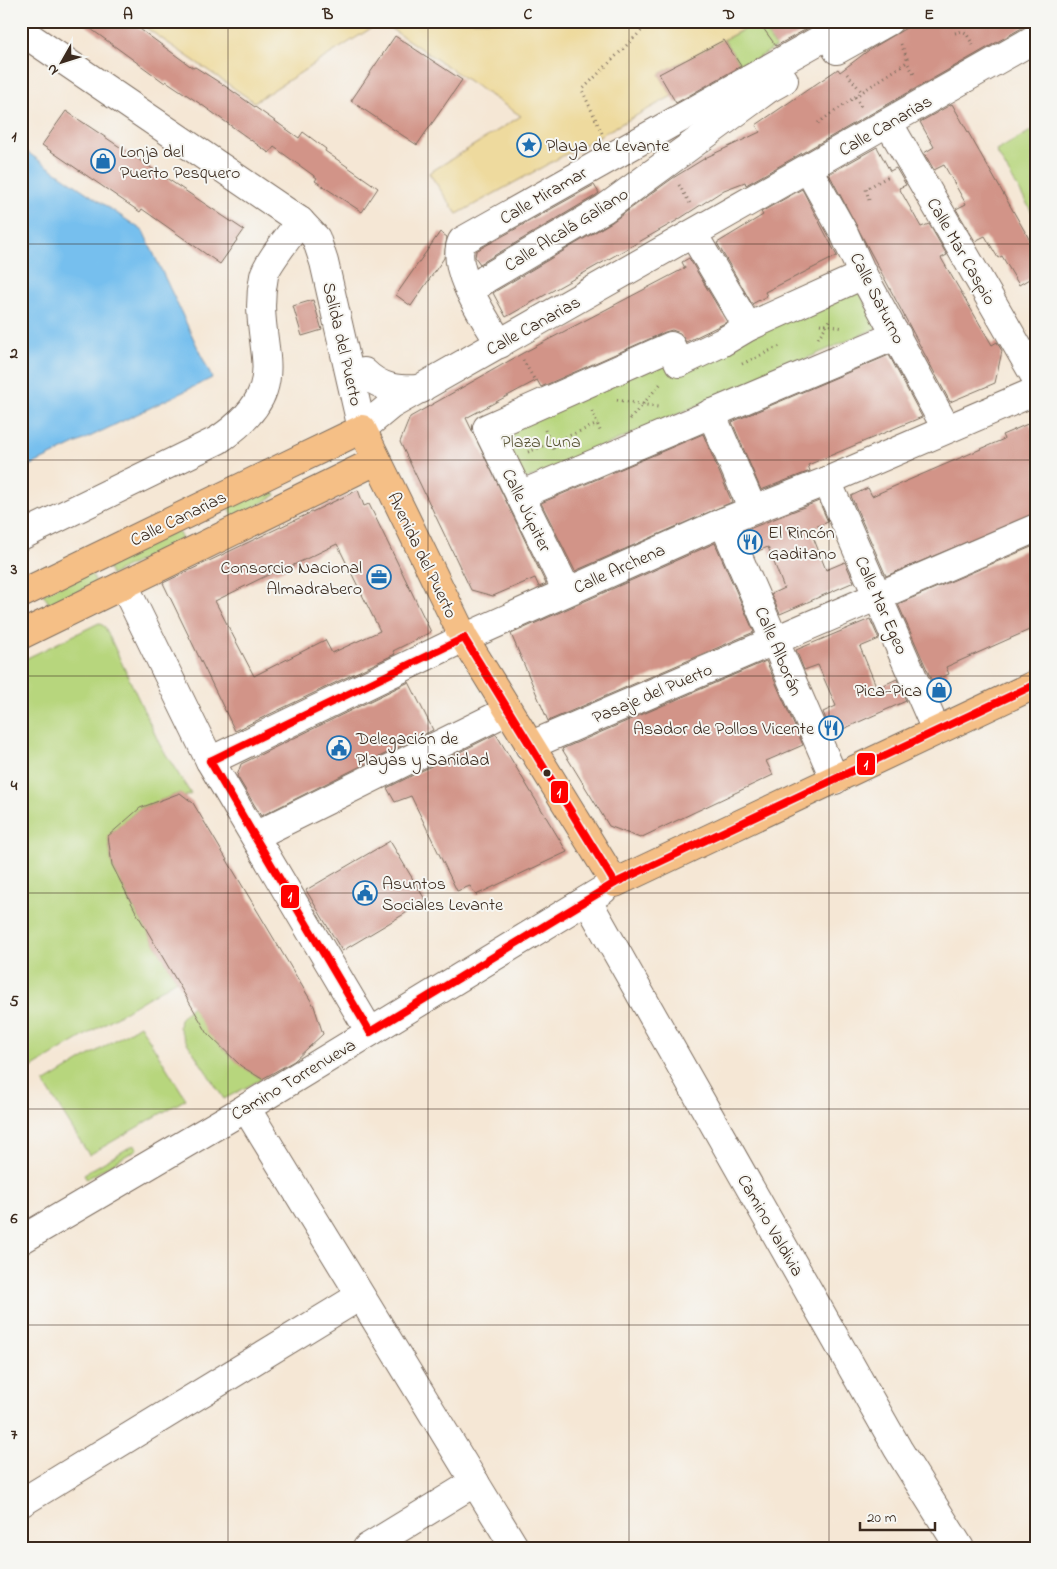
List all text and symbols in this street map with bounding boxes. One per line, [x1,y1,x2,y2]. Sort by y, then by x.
text: A [123,3,133,27]
text: B [322,3,334,27]
text: C [524,3,533,27]
text: D [722,3,735,27]
text: E [924,3,934,27]
north arrow [38,38,88,88]
text: N [42,59,64,80]
street label: Calle Canarias [834,89,938,164]
text: 1 [11,125,17,149]
place icon: Playa de Levante [516,132,542,158]
place label: Playa de Levante [546,134,670,160]
place label: Lonja del Puerto Pesquero [120,140,240,187]
shop icon: Lonja del Puerto Pesquero [90,148,116,174]
street label: Calle Miramar [496,161,593,232]
street label: Calle Alcalá Galiano [500,182,634,279]
street label: Calle Mar Caspio [919,193,1002,311]
street label: Calle Saturno [842,249,910,349]
street label: Salida del Puerto [314,280,368,409]
street label: Calle Canarias [482,290,586,363]
text: 2 [9,342,18,366]
park label: Plaza Luna [501,430,581,456]
street label: Calle Júpiter [494,465,557,557]
street label: Calle Canarias [126,485,231,554]
street label: Avenida del Puerto [379,488,463,623]
place label: El Rincón Gaditano [768,521,836,568]
restaurant icon: El Rincón Gaditano [737,529,763,555]
street label: Calle Archena [570,538,670,602]
street label: Calle Mar Egeo [846,552,913,660]
place label: Consorcio Nacional Almadrabero [221,556,362,603]
text: 3 [10,558,18,582]
office icon: Consorcio Nacional Almadrabero [366,564,392,590]
street label: Calle Alborán [747,603,808,701]
street label: Pasaje del Puerto [589,658,717,732]
shop icon: Pica-Pica [926,677,952,703]
place label: Pica-Pica [855,679,922,705]
restaurant icon: Asador de Pollos Vicente [818,715,844,741]
place label: Asador de Pollos Vicente [633,717,815,743]
place label: Delegación de Playas y Sanidad [355,727,489,774]
public building icon: Delegación de Playas y Sanidad [326,735,352,761]
line badge: 1 [856,752,876,776]
text: 1 [864,755,869,776]
unlabelled marker [542,768,552,778]
text: 4 [10,774,18,798]
line badge: 1 [550,780,569,804]
text: 1 [557,783,562,804]
place label: Asuntos Sociales Levante [382,872,504,919]
public building icon: Asuntos Sociales Levante [352,880,378,906]
line badge: 1 [280,884,300,909]
text: 1 [288,887,293,908]
text: 5 [9,990,19,1014]
street label: Camino Torrenueva [227,1033,361,1128]
street label: Camino Valdivia [730,1170,809,1282]
text: 6 [9,1207,18,1231]
text: 7 [11,1423,18,1447]
scale bar [860,1499,934,1531]
text: 20 m [867,1507,897,1529]

